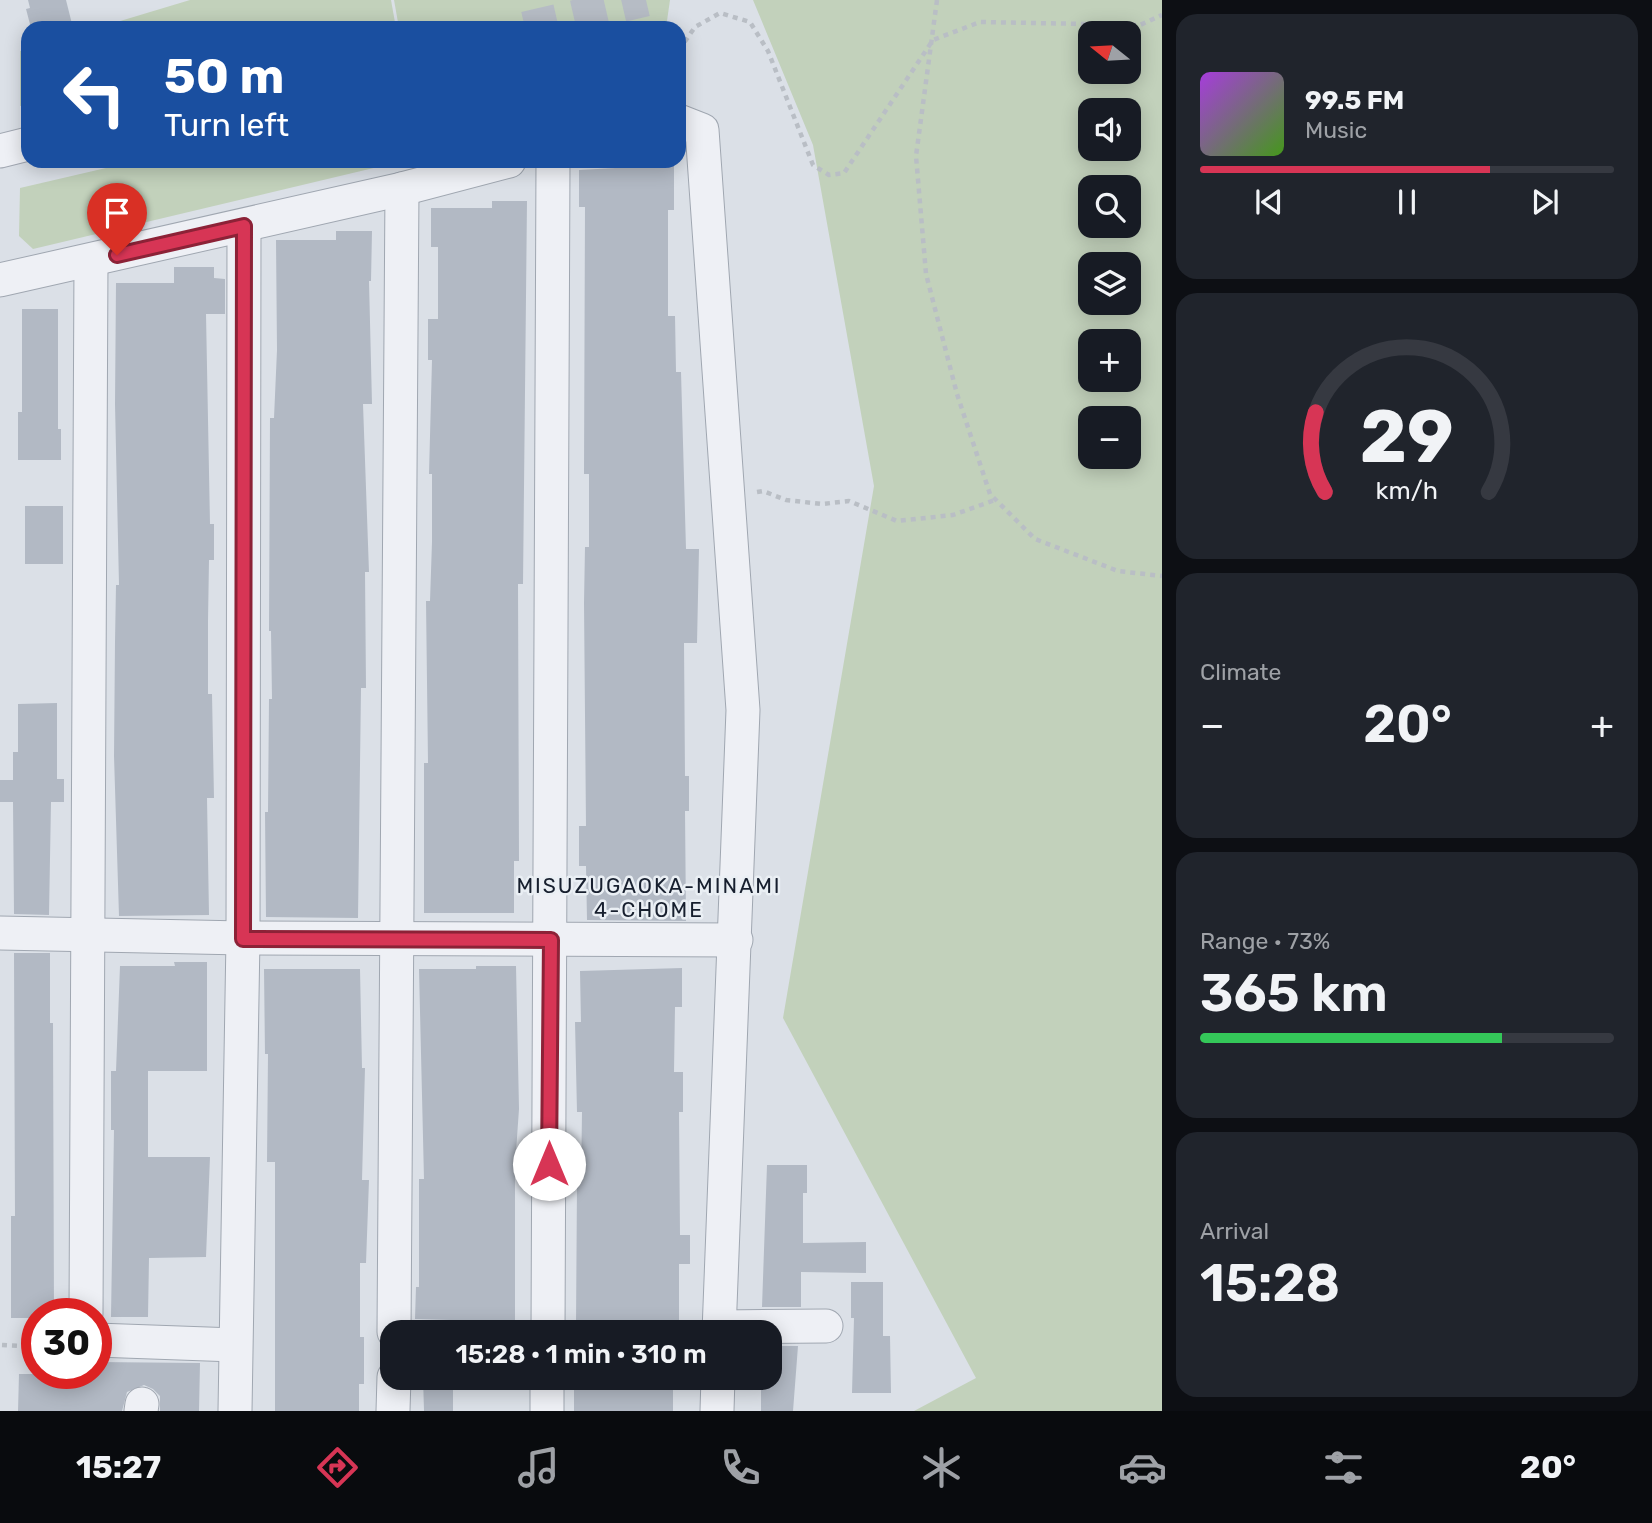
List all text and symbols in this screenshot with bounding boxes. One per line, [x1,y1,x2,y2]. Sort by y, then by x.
north arrow [1078,21,1141,84]
map controls [1078,21,1141,469]
text: 50 m [164,47,284,105]
icon: left [49,49,140,140]
text: 99.5 FM [1305,85,1404,116]
button: sound [1078,98,1141,161]
text: Turn left [164,106,289,144]
text: Music [1305,116,1367,144]
button: search [1078,175,1141,238]
pin [87,183,147,255]
icon: previous [1250,183,1288,221]
icon: pause [1388,183,1426,221]
icon: next [1526,183,1564,221]
icon: arrive [98,194,136,232]
button: layers [1078,252,1141,315]
button: + [1078,329,1141,392]
text: 29 [1360,395,1454,481]
button: − [1078,406,1141,469]
text: km/h [1376,476,1438,505]
text: Climate [1200,658,1281,686]
text: 20° [1363,693,1452,755]
text: − [1200,702,1225,748]
text: + [1590,702,1614,748]
district label: MISUZUGAOKA-MINAMI 4-CHOME [516,873,782,922]
text: Range · 73% [1200,927,1330,955]
text: 365 km [1200,962,1388,1024]
position arrow [512,1127,586,1201]
text: Arrival [1200,1217,1269,1245]
text: 15:28 [1200,1252,1340,1314]
speed limit sign: 30 [21,1298,112,1389]
text: 15:28 · 1 min · 310 m [455,1339,707,1370]
icon: directions [313,1443,362,1492]
icon: music [514,1443,563,1492]
icon: phone [716,1443,765,1492]
icon: climate [917,1443,966,1492]
icon: car [1118,1443,1167,1492]
icon: filters [1319,1443,1368,1492]
text: 15:27 [76,1448,161,1486]
text: 20° [1520,1448,1576,1486]

